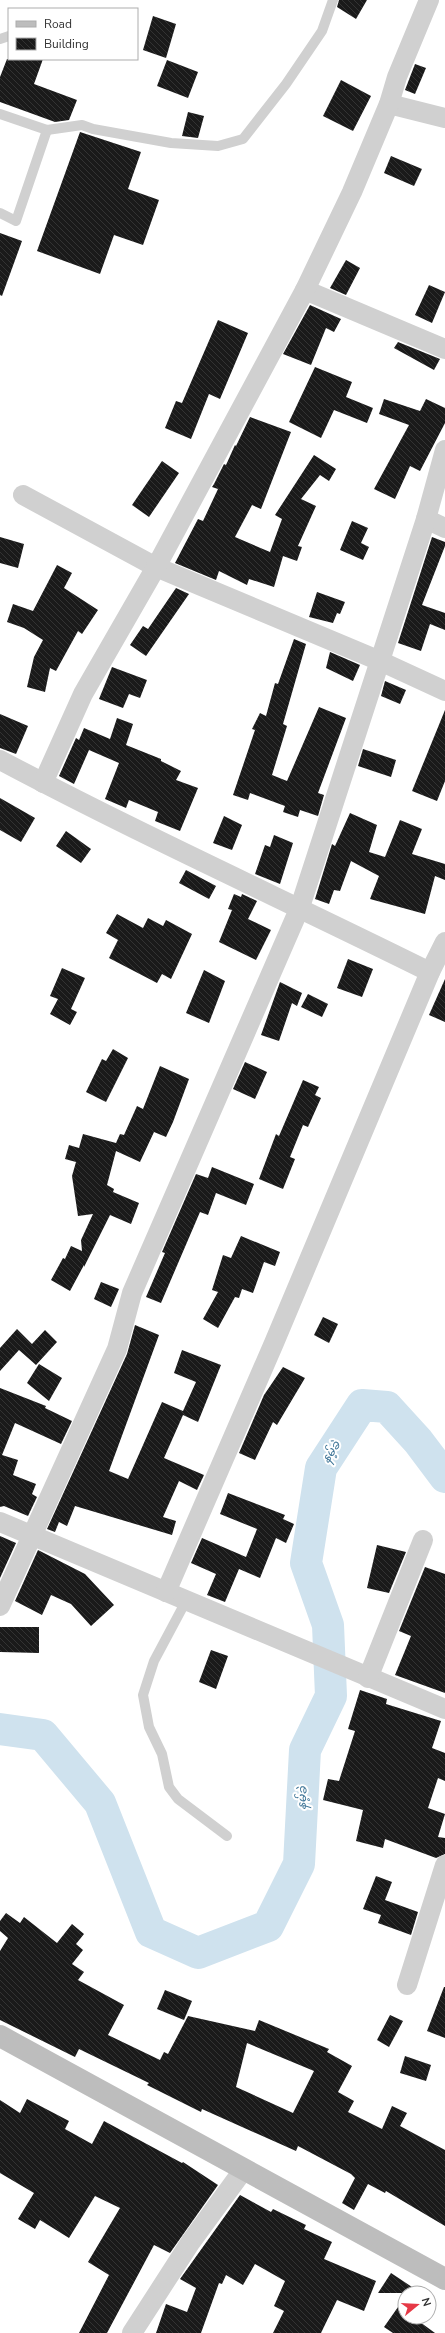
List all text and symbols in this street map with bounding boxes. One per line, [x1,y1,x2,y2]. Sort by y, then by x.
legend [8,8,138,60]
text: Road [44,16,72,32]
text: Building [44,36,89,52]
water label: နမ့်ခဲ [317,1437,346,1467]
water label: နမ့်ခဲ [292,1785,313,1810]
north arrow [397,2285,437,2325]
text: N [418,2296,434,2308]

